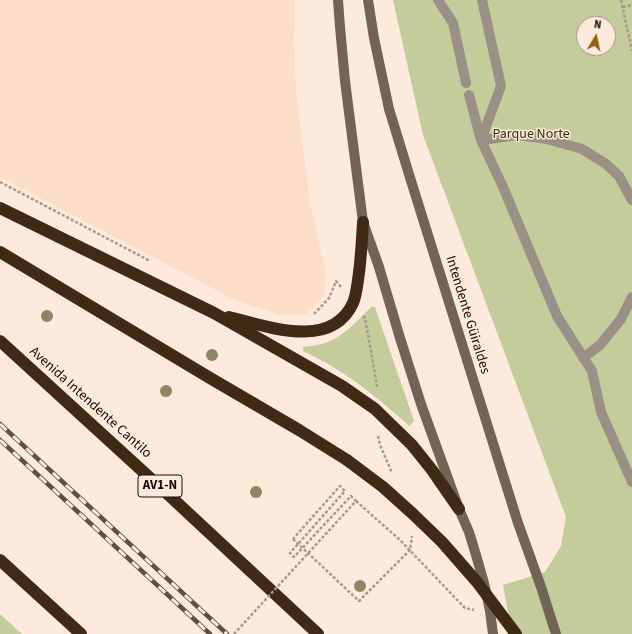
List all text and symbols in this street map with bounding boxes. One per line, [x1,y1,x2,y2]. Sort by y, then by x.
north arrow [576,16,616,56]
text: N [593,17,603,33]
park label: Parque Norte [492,127,570,143]
street label: Intendente Güiraldes [441,254,493,376]
street label: Avenida Intendente Cantilo [25,344,155,462]
road number: AV1-N [138,475,182,497]

